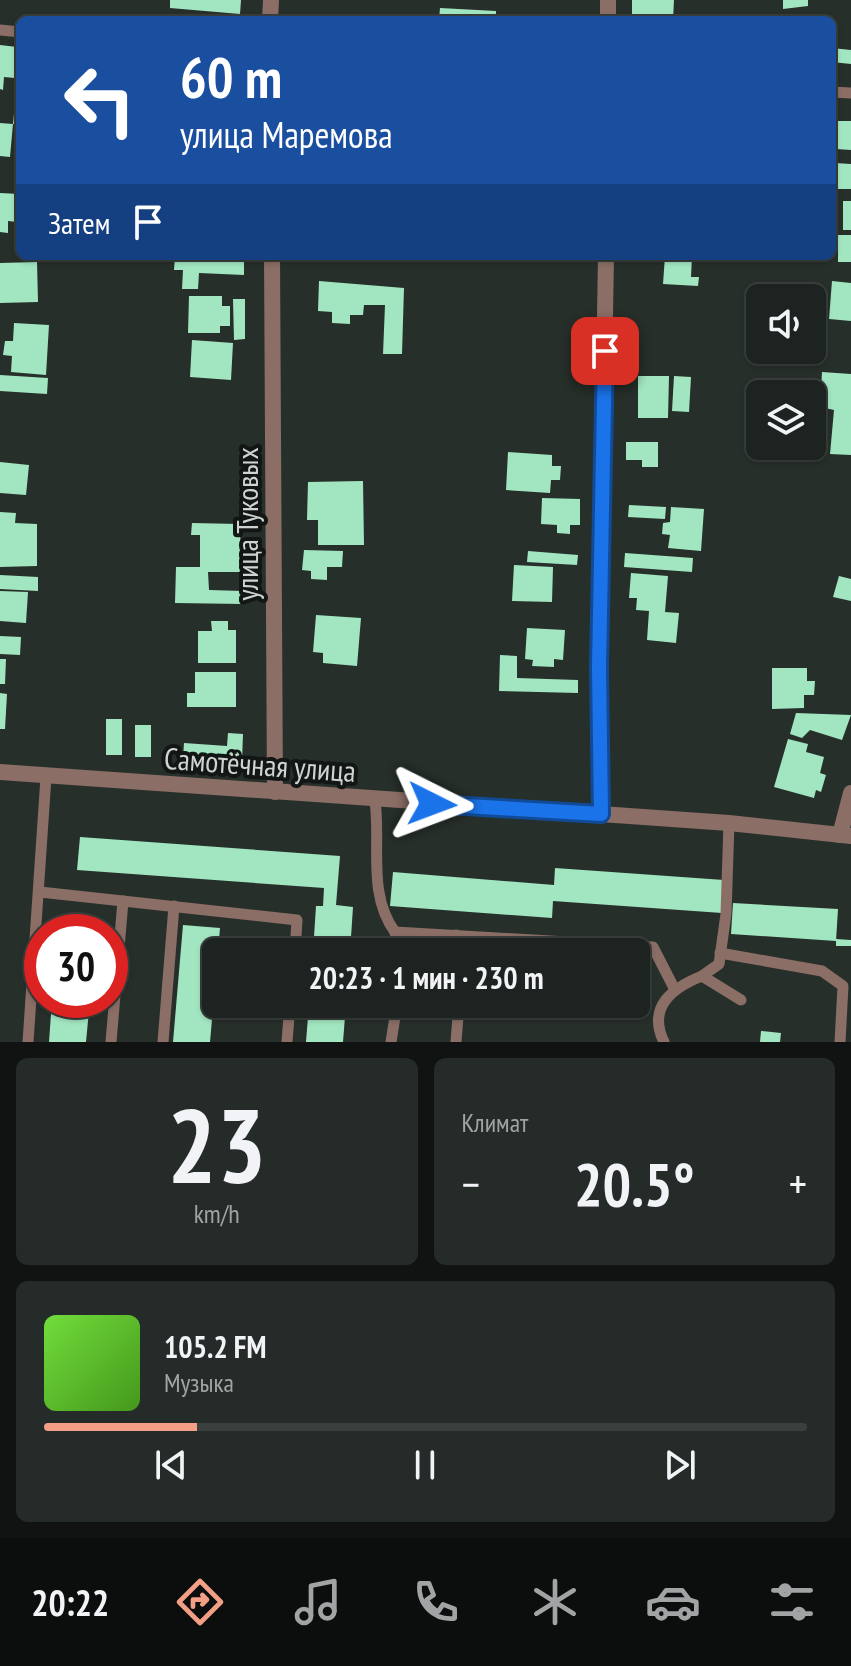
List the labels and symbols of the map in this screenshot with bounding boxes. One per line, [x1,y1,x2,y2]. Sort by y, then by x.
pin [571,317,639,385]
street label: улица Туковых [227,447,266,601]
street label: Самотёчная улица [163,738,357,790]
position arrow [390,762,474,846]
speed limit sign: 30 [24,914,128,1018]

